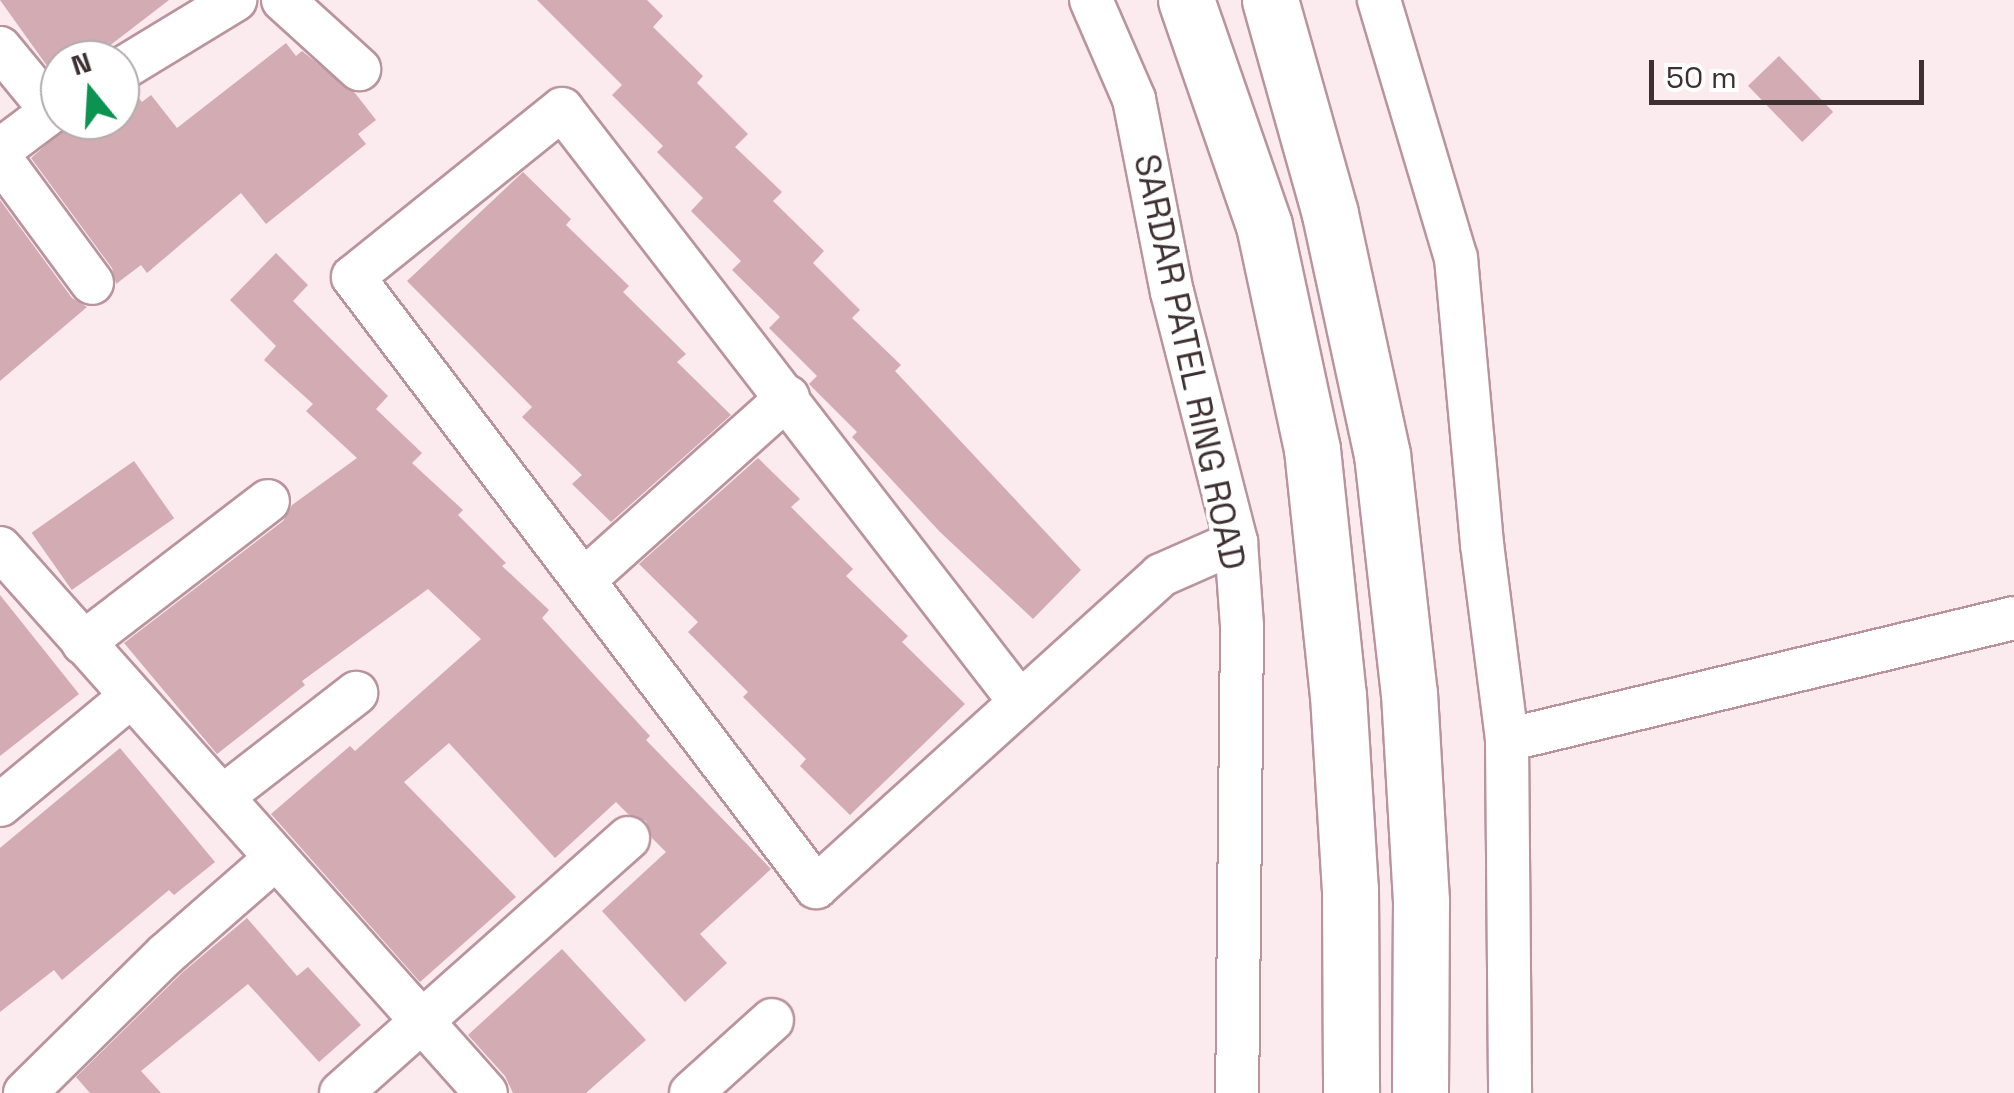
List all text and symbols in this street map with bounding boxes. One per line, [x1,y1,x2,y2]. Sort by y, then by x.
north arrow [40,40,140,140]
scale bar [1654,40,1929,102]
text: N [67,43,96,83]
text: 50 m [1666,58,1737,97]
street label: SARDAR PATEL RING ROAD [1125,150,1255,574]

